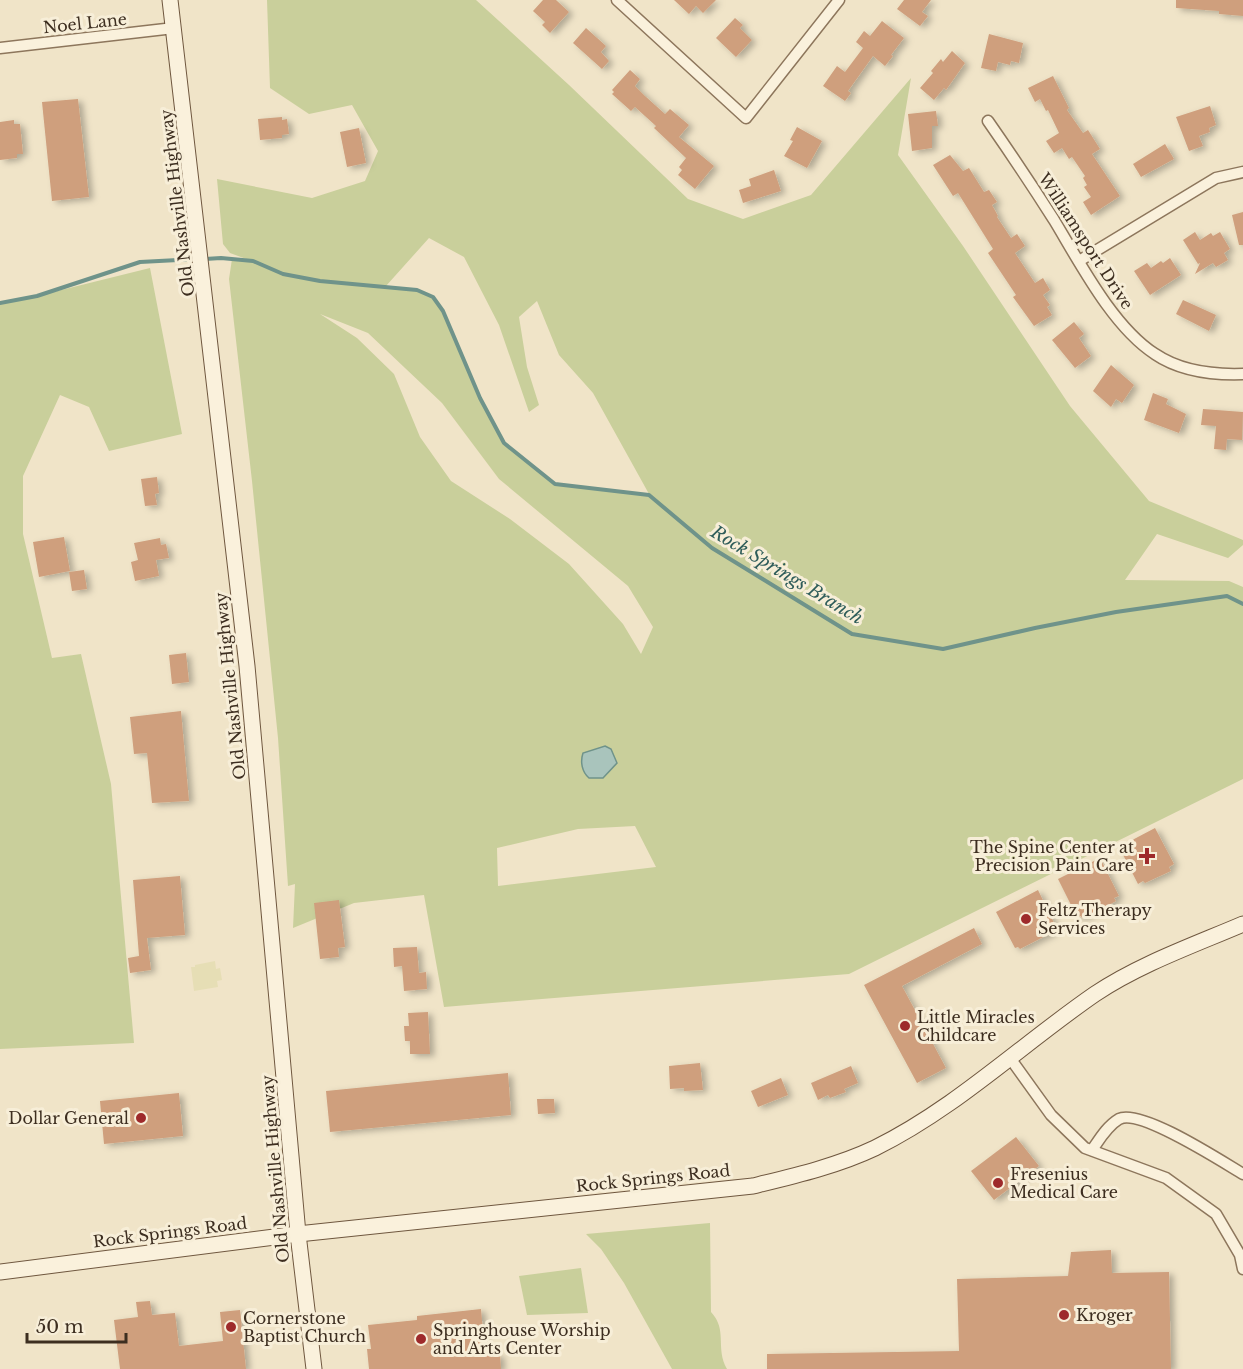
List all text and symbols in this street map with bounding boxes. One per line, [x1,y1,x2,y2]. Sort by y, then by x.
street label: Noel Lane [42,9,128,37]
street label: Old Nashville Highway [156,108,198,298]
street label: Williamsport Drive [1034,168,1138,313]
water label: Rock Springs Branch [706,520,867,629]
street label: Old Nashville Highway [210,591,250,781]
place label: The Spine Center at Precision Pain Care [970,837,1134,875]
marker: The Spine Center at Precision Pain Care [1138,847,1156,865]
place label: Feltz Therapy Services [1038,900,1153,938]
marker: Feltz Therapy Services [1019,912,1033,926]
place label: Little Miracles Childcare [917,1007,1035,1045]
marker: Little Miracles Childcare [898,1019,912,1033]
street label: Old Nashville Highway [257,1074,293,1264]
place label: Dollar General [8,1108,129,1128]
marker: Dollar General [134,1111,148,1125]
street label: Rock Springs Road [575,1160,731,1196]
place label: Fresenius Medical Care [1010,1164,1118,1202]
marker: Fresenius Medical Care [991,1176,1005,1190]
street label: Rock Springs Road [92,1213,248,1251]
place label: Kroger [1076,1305,1133,1325]
scale bar [27,1306,126,1344]
place label: Cornerstone Baptist Church [243,1308,366,1346]
marker: Kroger [1057,1308,1071,1322]
text: 50 m [36,1316,84,1338]
marker: Cornerstone Baptist Church [224,1320,238,1334]
place label: Springhouse Worship and Arts Center [433,1320,611,1358]
marker: Springhouse Worship and Arts Center [414,1332,428,1346]

